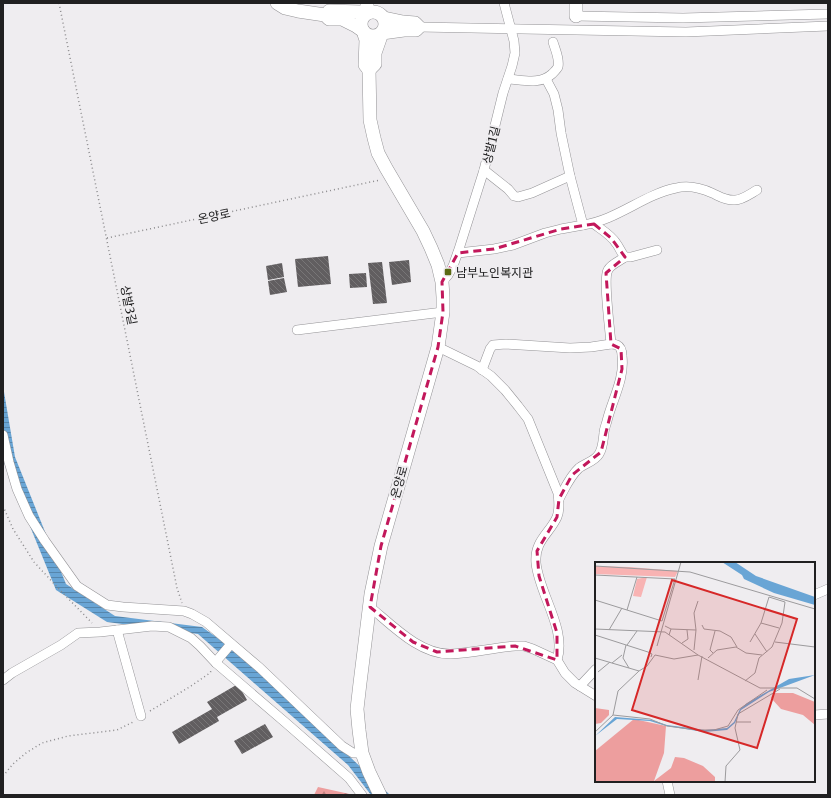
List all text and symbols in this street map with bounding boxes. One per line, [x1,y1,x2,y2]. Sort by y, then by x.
street label: 상발1길 [479,124,503,166]
street label: 온양로 [196,205,232,227]
place label: 남부노인복지관 [456,265,533,280]
marker: 남부노인복지관 [443,267,453,277]
street label: 상발3길 [118,284,140,326]
street label: 온양로 [387,464,411,500]
inset map [595,562,815,782]

